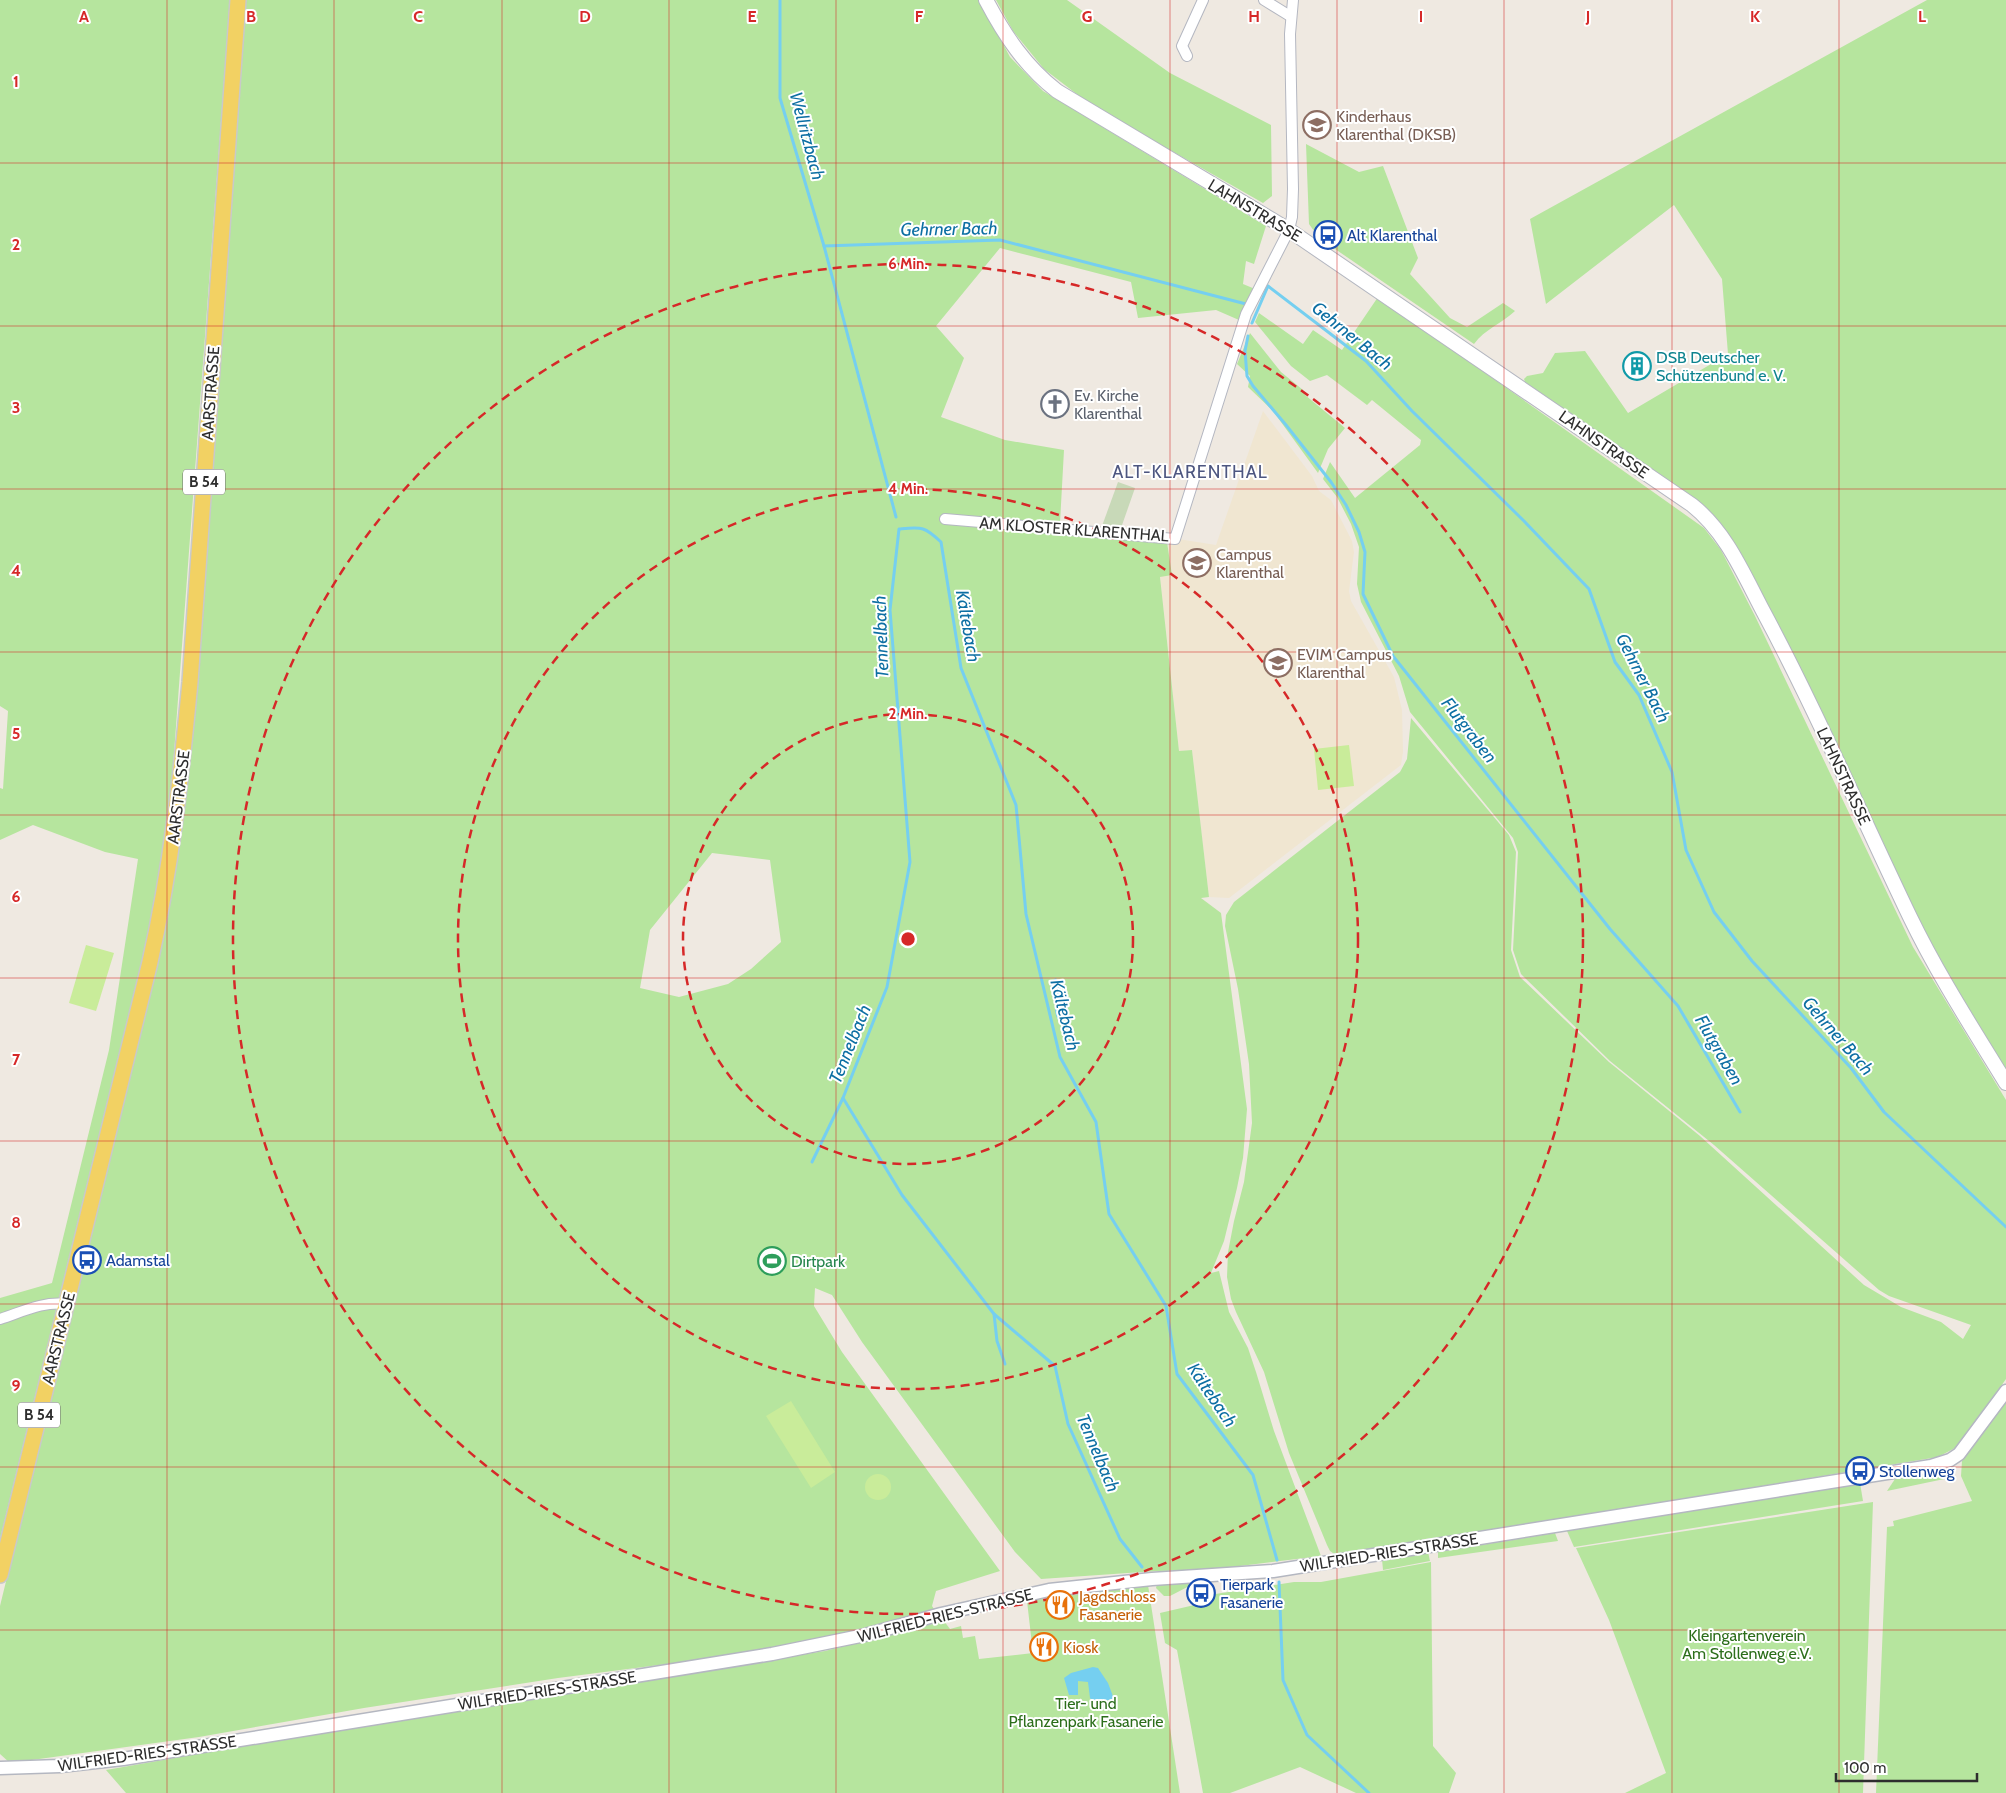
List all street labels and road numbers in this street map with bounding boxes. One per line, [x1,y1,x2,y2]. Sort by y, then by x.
street label: LAHNSTRASSE [1205,175,1305,246]
street label: AARSTRASSE [198,345,223,441]
street label: LAHNSTRASSE [1555,406,1652,482]
road number: B 54 [183,470,225,494]
street label: AM KLOSTER KLARENTHAL [979,513,1169,546]
street label: LAHNSTRASSE [1813,724,1874,828]
street label: AARSTRASSE [163,749,194,845]
street label: AARSTRASSE [38,1290,79,1386]
road number: B 54 [18,1402,60,1428]
street label: WILFRIED-RIES-STRASSE [1299,1529,1480,1576]
street label: WILFRIED-RIES-STRASSE [855,1584,1035,1646]
street label: WILFRIED-RIES-STRASSE [457,1667,638,1714]
street label: WILFRIED-RIES-STRASSE [57,1732,238,1775]

